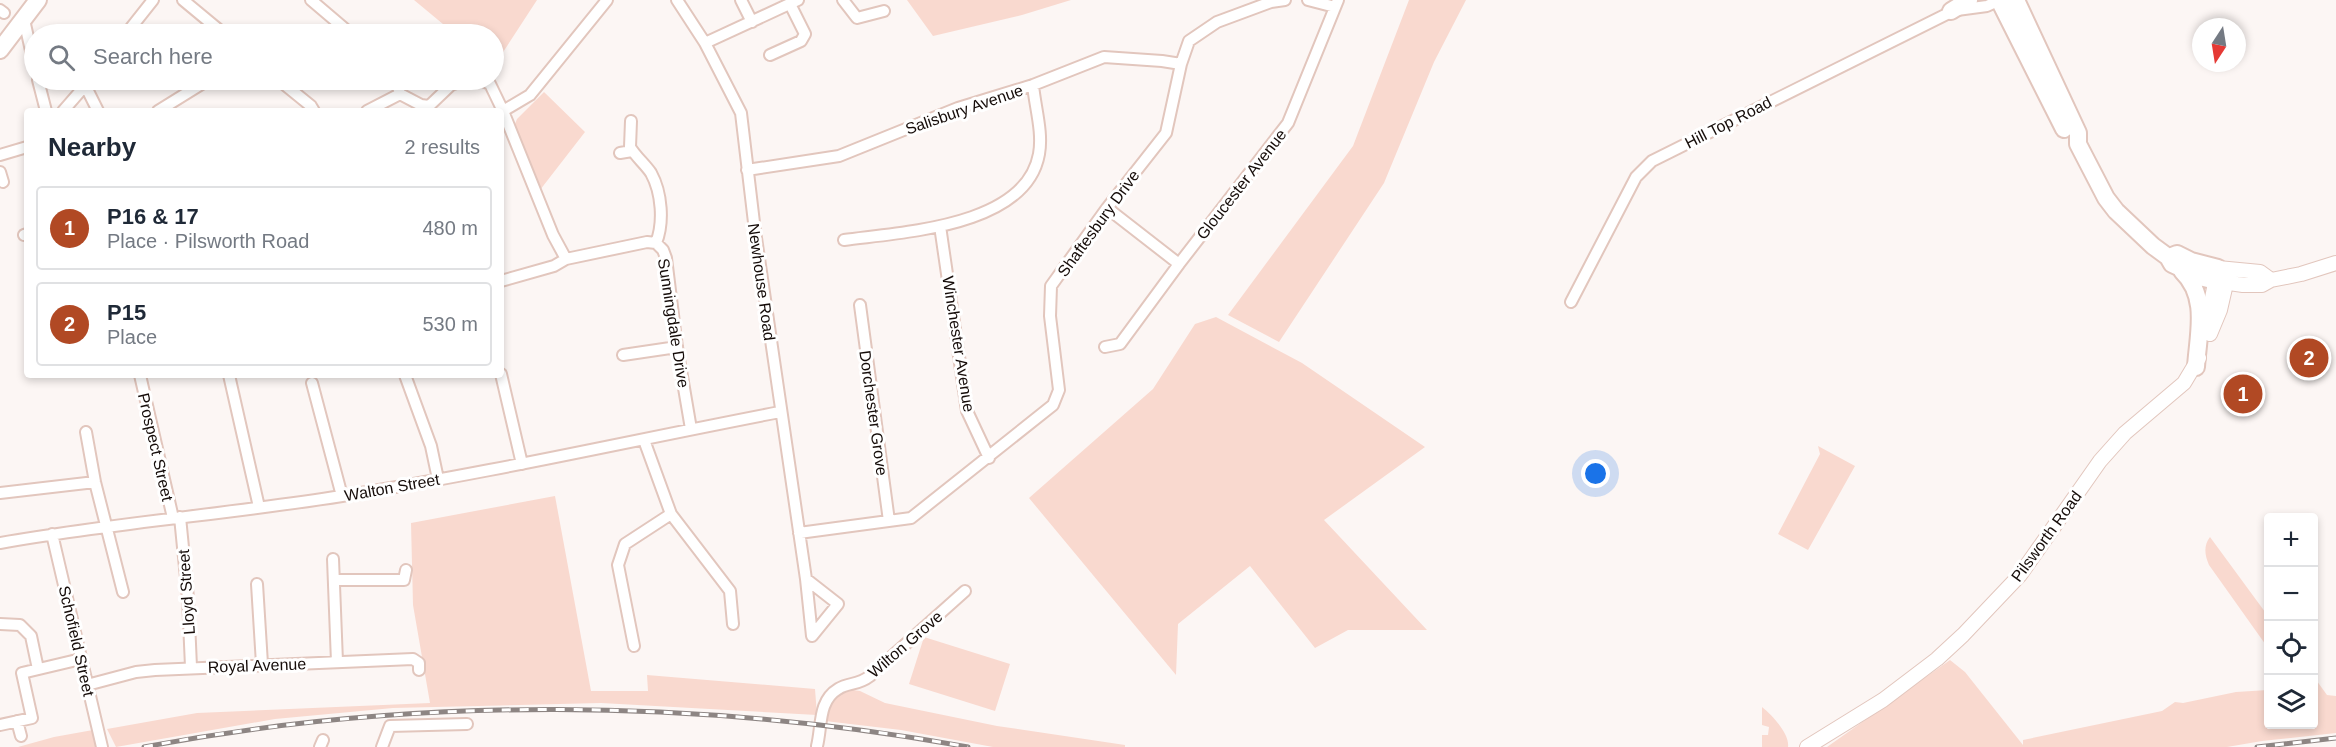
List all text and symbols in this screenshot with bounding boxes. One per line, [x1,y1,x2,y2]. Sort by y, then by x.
north arrow [2192,18,2246,72]
search box [24,24,504,90]
icon: search [45,41,78,74]
text: Search here [93,44,213,69]
street label: Salisbury Avenue [903,81,1025,138]
street label: Hill Top Road [1682,93,1774,152]
street label: Gloucester Avenue [1193,126,1290,243]
text: Nearby [48,132,136,162]
text: 2 results [404,136,480,158]
street label: Shaftesbury Drive [1054,167,1143,280]
text: P16 & 17 [107,204,199,229]
text: 1 [64,217,75,239]
text: 480 m [422,217,478,239]
street label: Newhouse Road [745,222,778,342]
text: Place · Pilsworth Road [107,230,309,252]
street label: Sunningdale Drive [655,257,692,389]
street label: Winchester Avenue [939,275,978,413]
text: P15 [107,300,146,325]
text: 2 [64,313,75,335]
text: 530 m [422,313,478,335]
text: Place [107,326,157,348]
pin: 2 [2290,336,2328,380]
street label: Dorchester Grove [856,349,891,477]
pin: 1 [2224,372,2262,416]
street label: Prospect Street [135,391,176,503]
your location [1581,459,1610,488]
street label: Walton Street [343,471,442,504]
street label: Pilsworth Road [2008,488,2085,585]
map controls [2264,513,2318,729]
button: + [2264,513,2318,567]
street label: Lloyd Street [175,548,198,635]
button: − [2264,567,2318,621]
street label: Schofield Street [56,584,98,699]
street label: Wilton Grove [865,608,946,681]
button: locate [2264,621,2318,675]
street label: Royal Avenue [208,655,307,676]
button: layers [2264,675,2318,729]

